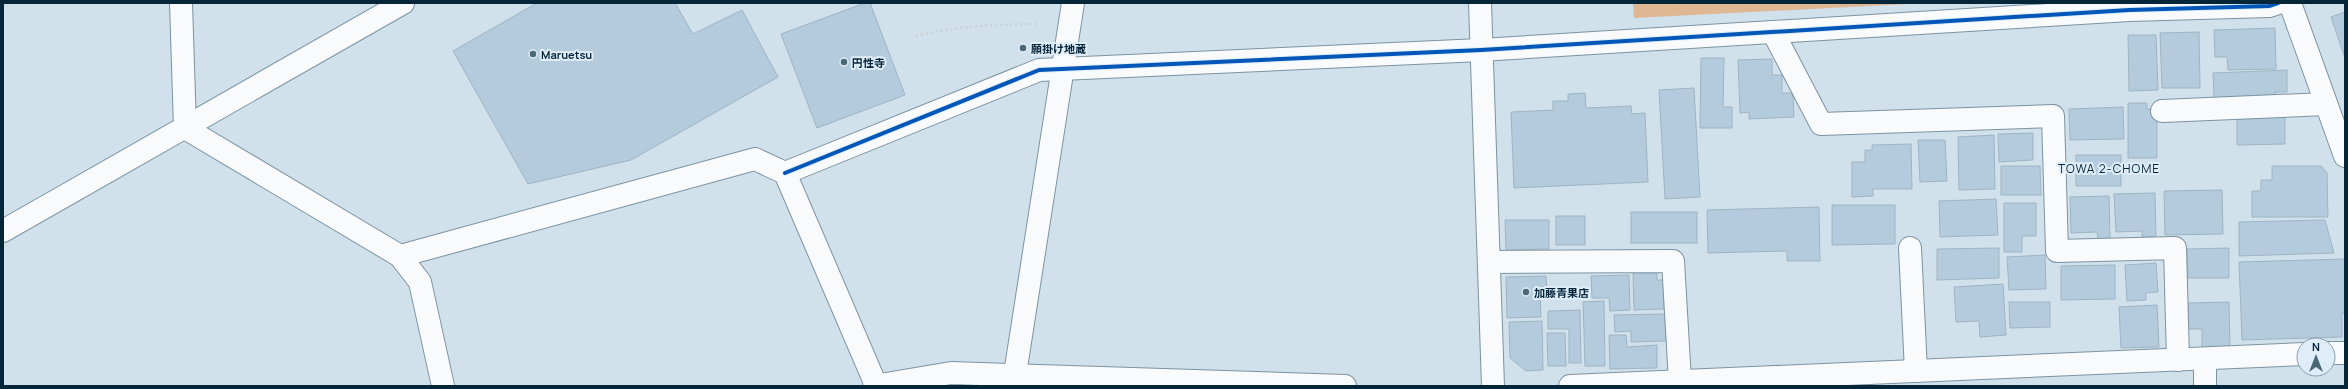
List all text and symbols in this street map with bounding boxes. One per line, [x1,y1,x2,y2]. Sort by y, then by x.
place label: 願掛け地蔵 [1031,41,1086,56]
marker: 願掛け地蔵 [1018,43,1028,53]
place label: Maruetsu [541,47,592,62]
marker: Maruetsu [528,49,538,59]
place label: 円性寺 [852,55,885,70]
marker: 円性寺 [839,57,849,67]
district label: TOWA 2-CHOME [2058,160,2160,177]
place label: 加藤青果店 [1534,285,1589,300]
marker: 加藤青果店 [1521,287,1531,297]
north arrow [2296,337,2336,377]
text: N [2312,339,2320,354]

